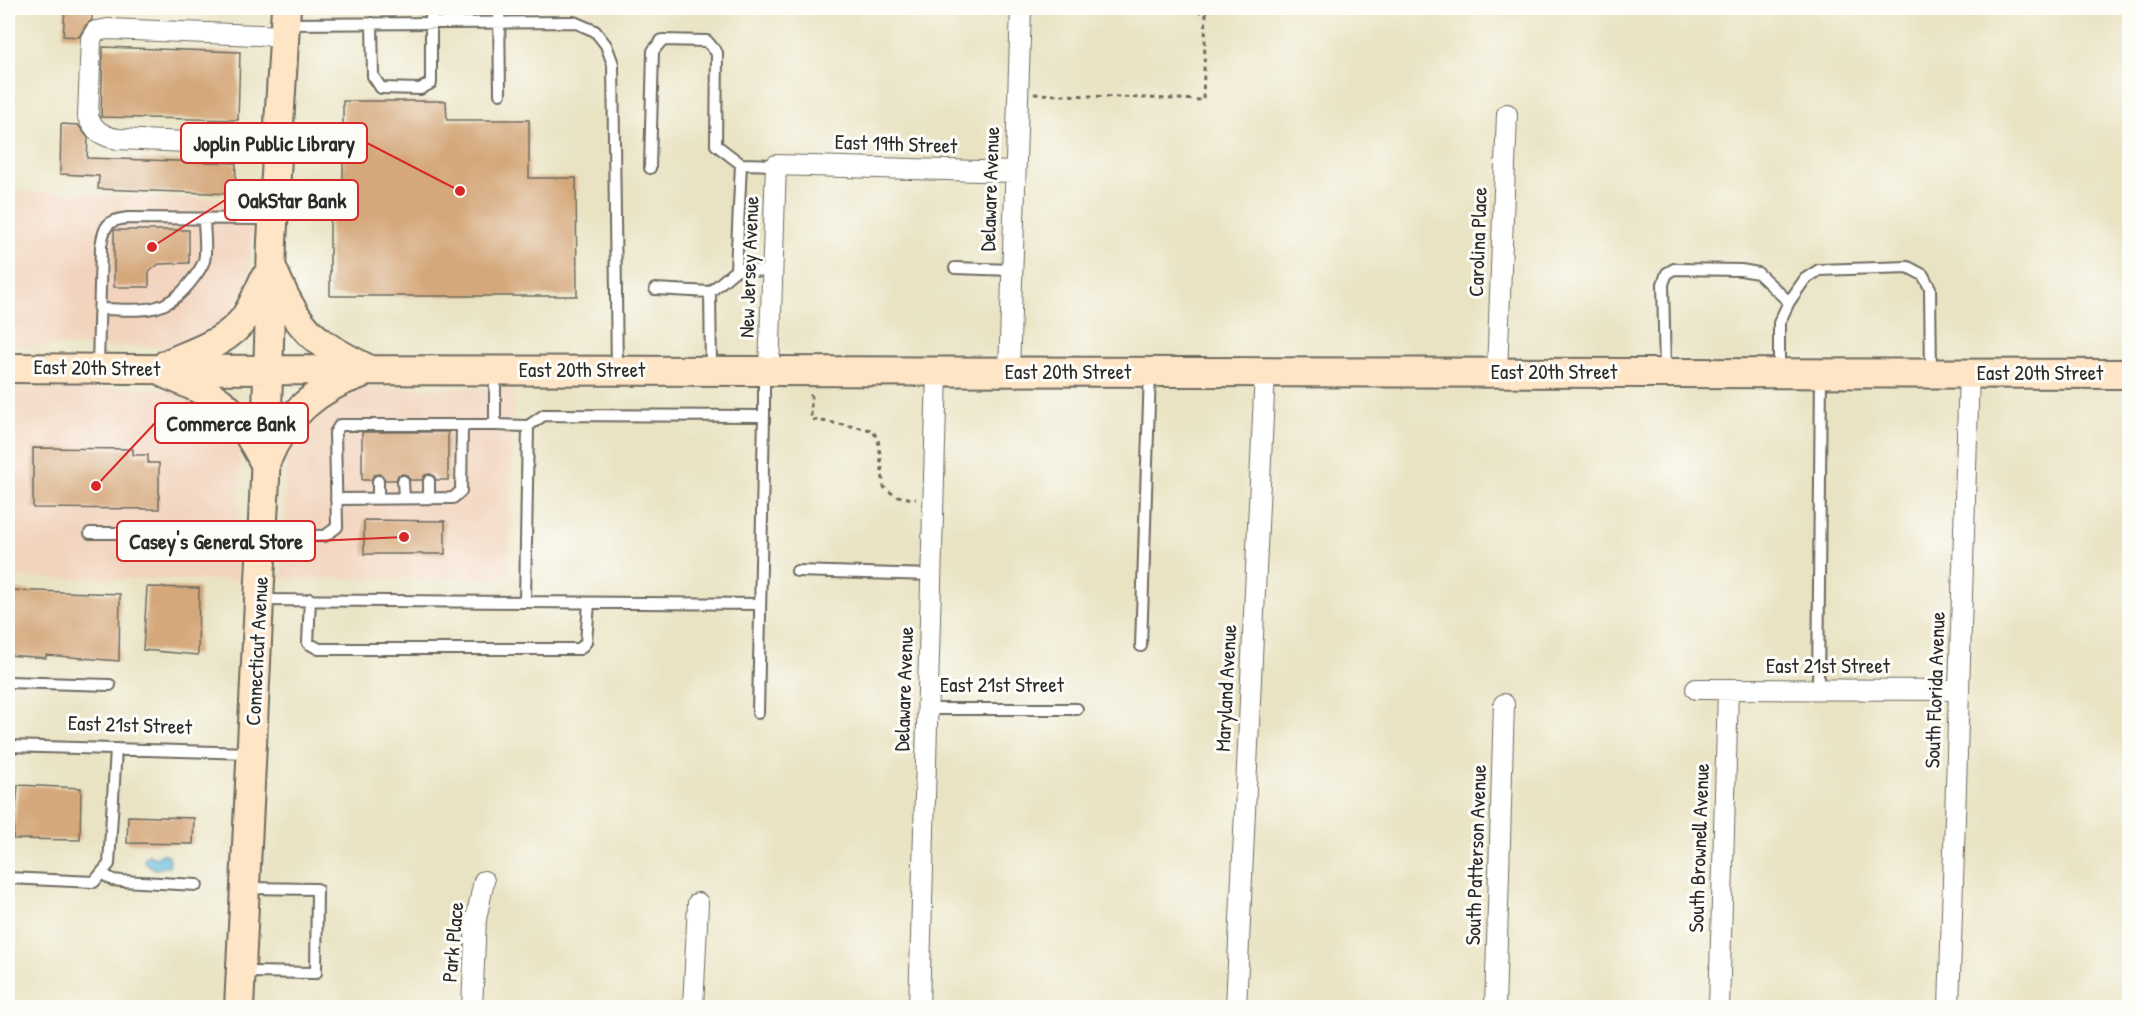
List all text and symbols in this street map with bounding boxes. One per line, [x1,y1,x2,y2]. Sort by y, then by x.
callout: Joplin Public Library [181,123,367,163]
street label: Delaware Avenue [973,126,1006,252]
street label: East 19th Street [834,127,959,160]
text: Joplin Public Library [193,128,356,159]
callout: OakStar Bank [225,180,358,220]
text: OakStar Bank [238,185,347,215]
street label: Carolina Place [1461,187,1494,297]
street label: New Jersey Avenue [732,196,765,338]
street label: East 20th Street [33,352,161,383]
street label: East 20th Street [519,355,646,384]
street label: East 20th Street [1005,357,1132,386]
street label: East 20th Street [1491,357,1618,386]
street label: East 20th Street [1977,358,2104,387]
callout: Commerce Bank [155,403,308,443]
text: Commerce Bank [166,408,297,438]
callout: Casey's General Store [117,521,315,561]
text: Casey's General Store [129,526,303,557]
street label: Connecticut Avenue [238,576,275,726]
street label: South Florida Avenue [1917,611,1952,769]
street label: Maryland Avenue [1208,624,1243,752]
street label: Delaware Avenue [887,626,920,752]
street label: East 21st Street [1766,651,1891,680]
street label: East 21st Street [940,670,1065,699]
street label: East 21st Street [67,708,193,741]
street label: South Brownell Avenue [1681,763,1716,933]
street label: South Patterson Avenue [1458,764,1493,946]
street label: Park Place [435,901,470,983]

